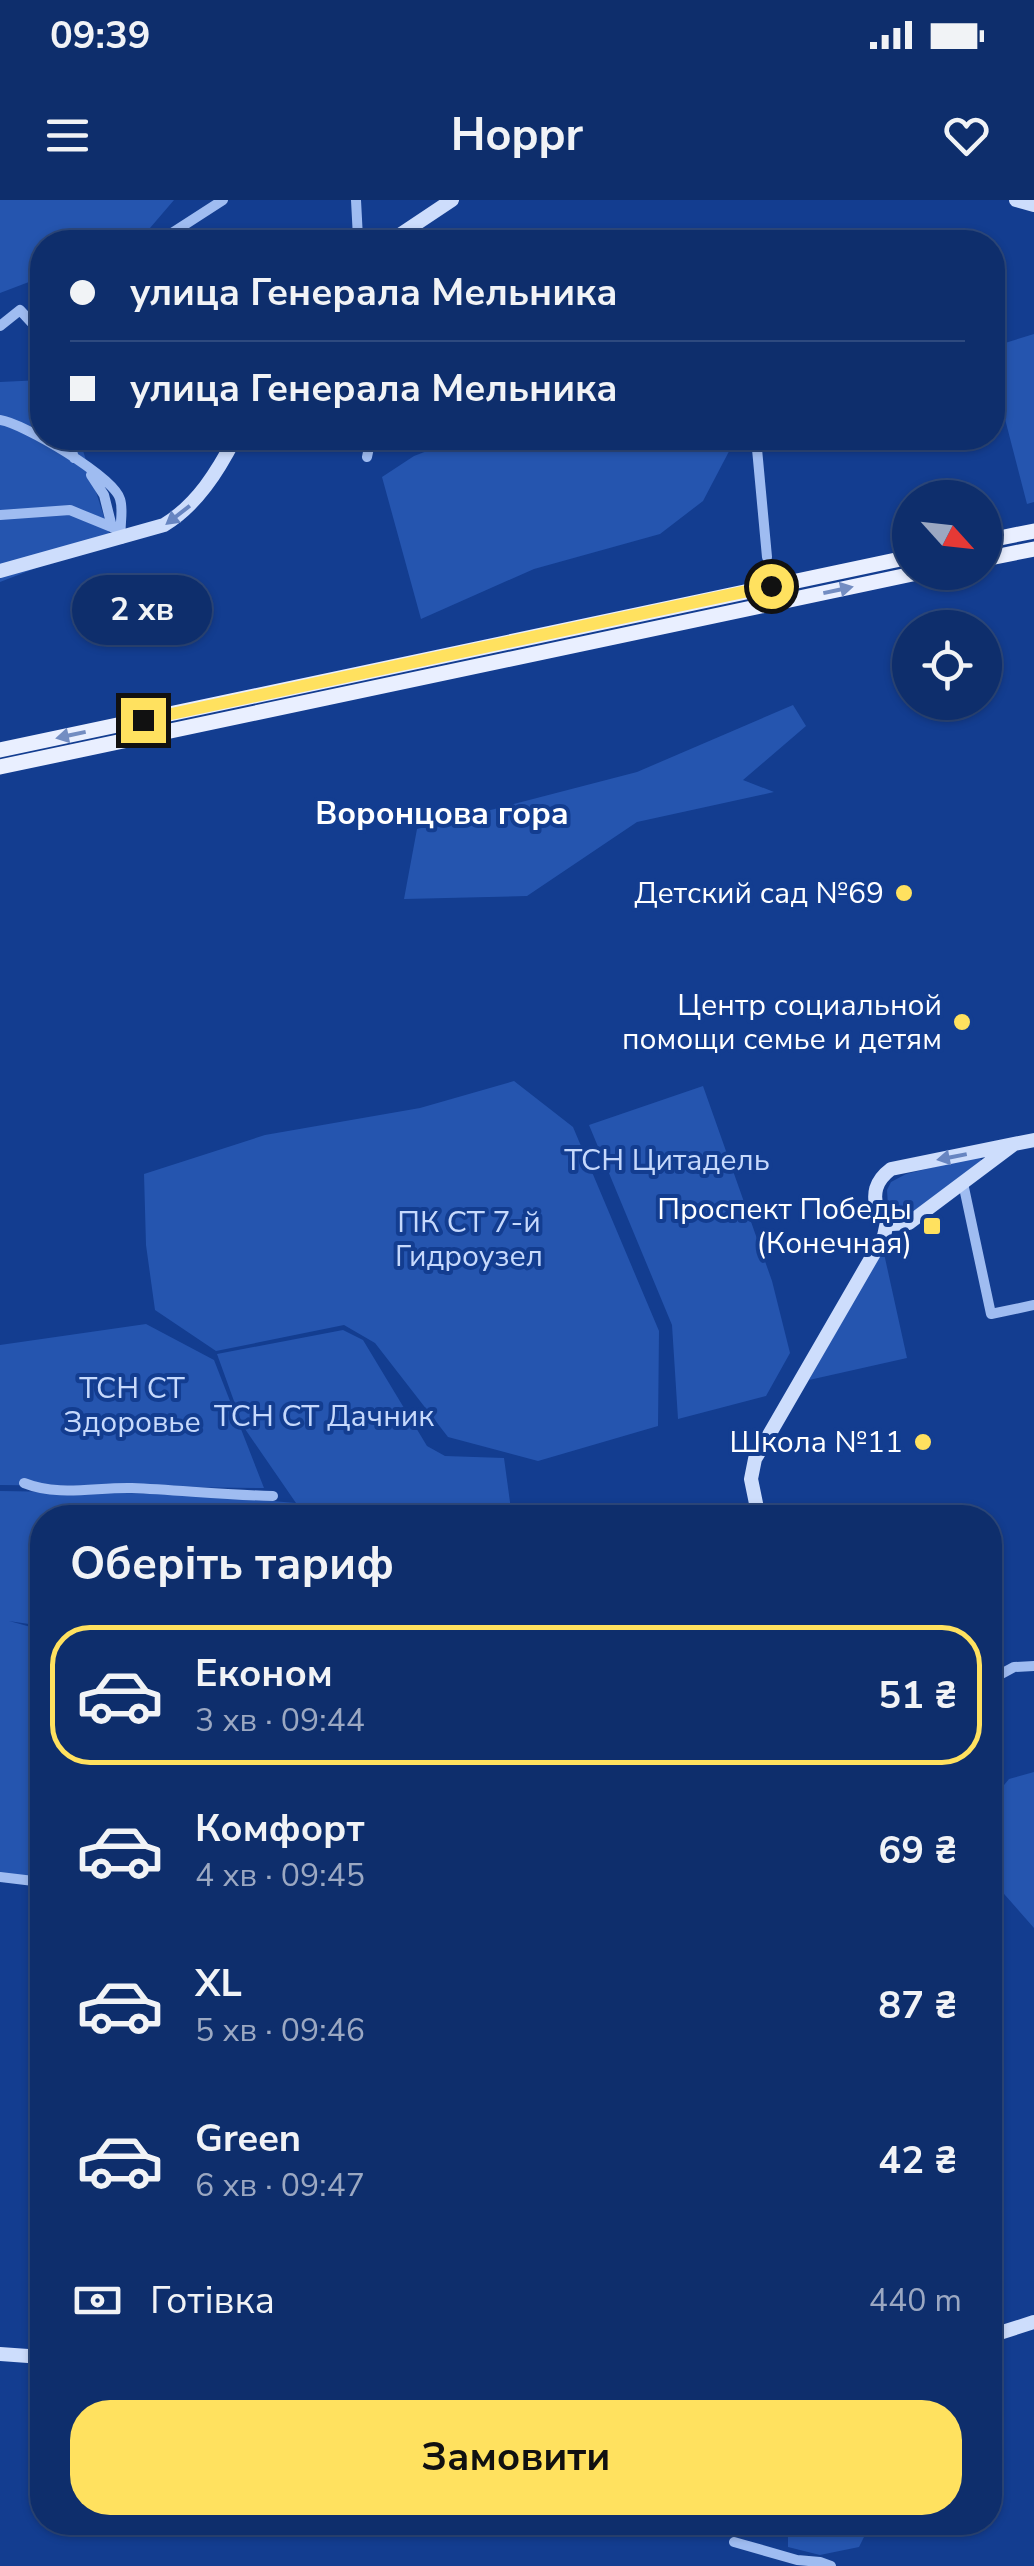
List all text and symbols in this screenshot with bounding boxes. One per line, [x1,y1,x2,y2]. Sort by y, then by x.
text: 09:39 [50,10,151,61]
text: Hoppr [451,105,583,166]
icon: menu [40,108,95,163]
icon: heart [939,108,994,163]
text: улица Генерала Мельника [130,267,618,318]
text: улица Генерала Мельника [130,363,618,414]
north arrow [892,480,1002,590]
map controls [892,480,1002,720]
one-way arrow [165,504,191,525]
route start [749,564,794,609]
callout: 2 хв [73,575,213,645]
one-way arrow [823,582,854,597]
text: 2 хв [110,588,174,631]
button: locate [892,610,1002,720]
route end [121,698,166,743]
one-way arrow [55,727,86,743]
district label: Воронцова гора [315,792,569,835]
place label: Детский сад №69 [634,873,884,914]
marker: Детский сад №69 [893,882,915,904]
place label: Центр социальной помощи семье и детям [622,985,942,1060]
marker: Центр социальной помощи семье и детям [951,1011,973,1033]
park label: ТСН Цитадель [564,1140,770,1181]
one-way arrow [936,1149,967,1165]
place label: Проспект Победы (Конечная) [657,1189,912,1264]
park label: ПК СТ 7-й Гидроузел [395,1202,543,1277]
marker: Проспект Победы (Конечная) [921,1215,943,1237]
park label: ТСН СТ Здоровье [63,1368,201,1443]
park label: ТСН СТ Дачник [214,1396,434,1437]
place label: Школа №11 [729,1422,903,1463]
marker: Школа №11 [912,1431,934,1453]
text: Оберіть тариф [70,1534,394,1595]
text: Економ [195,1648,333,1699]
icon: car [75,1650,165,1740]
text: 51 ₴ [878,1670,957,1721]
text: 3 хв · 09:44 [195,1699,365,1742]
text: Комфорт [195,1803,364,1854]
icon: car [75,1805,165,1895]
text: 69 ₴ [878,1825,957,1876]
text: 4 хв · 09:45 [195,1854,365,1897]
text: XL [195,1958,242,2009]
icon: car [75,1960,165,2050]
text: 87 ₴ [878,1980,957,2031]
text: 5 хв · 09:46 [195,2009,365,2052]
text: Green [195,2113,301,2164]
icon: car [75,2115,165,2205]
text: 42 ₴ [878,2135,957,2186]
text: 6 хв · 09:47 [195,2164,365,2207]
icon: cash [70,2273,125,2328]
text: Готівка [150,2275,275,2326]
text: 440 m [869,2279,962,2322]
button: Замовити [70,2400,962,2515]

